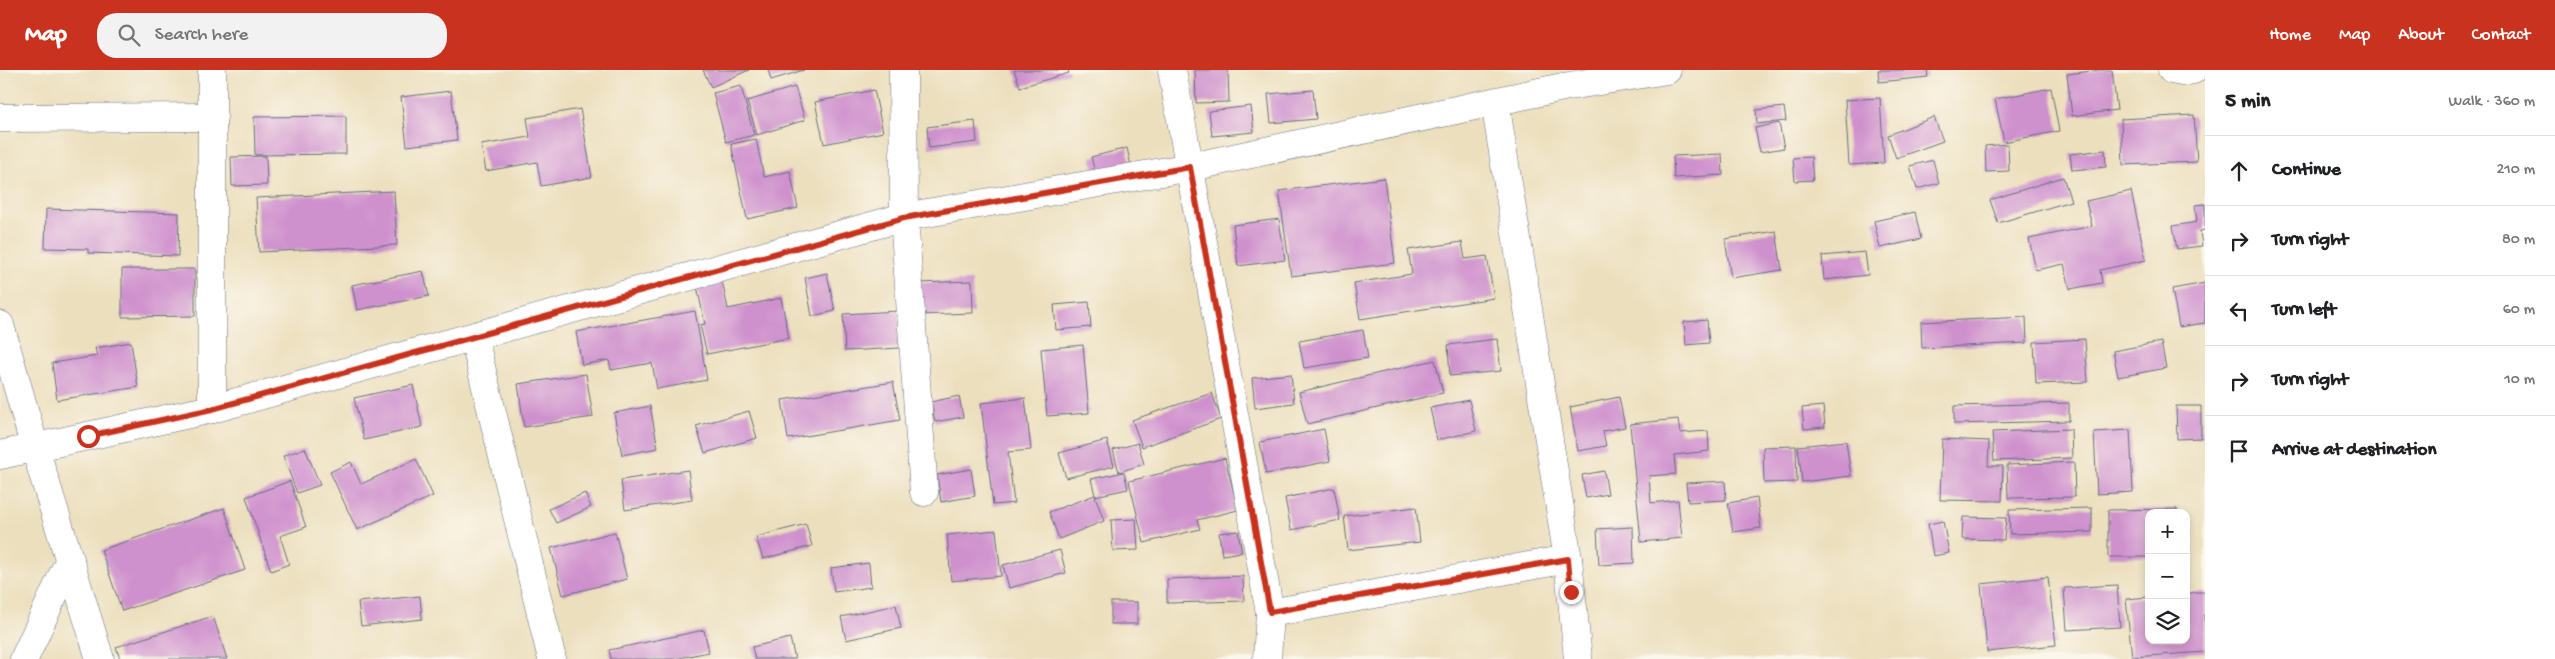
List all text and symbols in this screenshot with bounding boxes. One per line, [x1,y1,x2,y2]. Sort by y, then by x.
search box [97,13,447,58]
text: Map [25,21,67,50]
icon: search [115,21,143,49]
text: Search here [155,24,248,47]
text: Home [2269,25,2311,46]
text: Map [2339,25,2370,46]
text: About [2398,25,2444,46]
text: Contact [2472,25,2530,46]
text: 5 min [2225,90,2270,115]
text: Walk · 360 m [2449,93,2535,112]
icon: ahead [2225,157,2253,185]
text: Continue [2272,159,2341,182]
text: 210 m [2496,161,2535,180]
icon: right [2225,227,2253,255]
text: Turn right [2272,229,2348,252]
text: 80 m [2502,231,2535,250]
icon: left [2225,297,2253,325]
text: Turn left [2272,299,2336,322]
text: 60 m [2503,301,2535,320]
icon: right [2225,367,2253,395]
text: Turn right [2272,369,2348,392]
text: 10 m [2504,371,2535,390]
route start [77,425,100,448]
icon: arrive [2225,437,2253,465]
text: Arrive at destination [2272,439,2436,462]
map controls [2145,509,2190,644]
button: + [2145,509,2190,554]
button: − [2145,554,2190,599]
route end [1560,581,1583,604]
button: layers [2145,599,2190,644]

